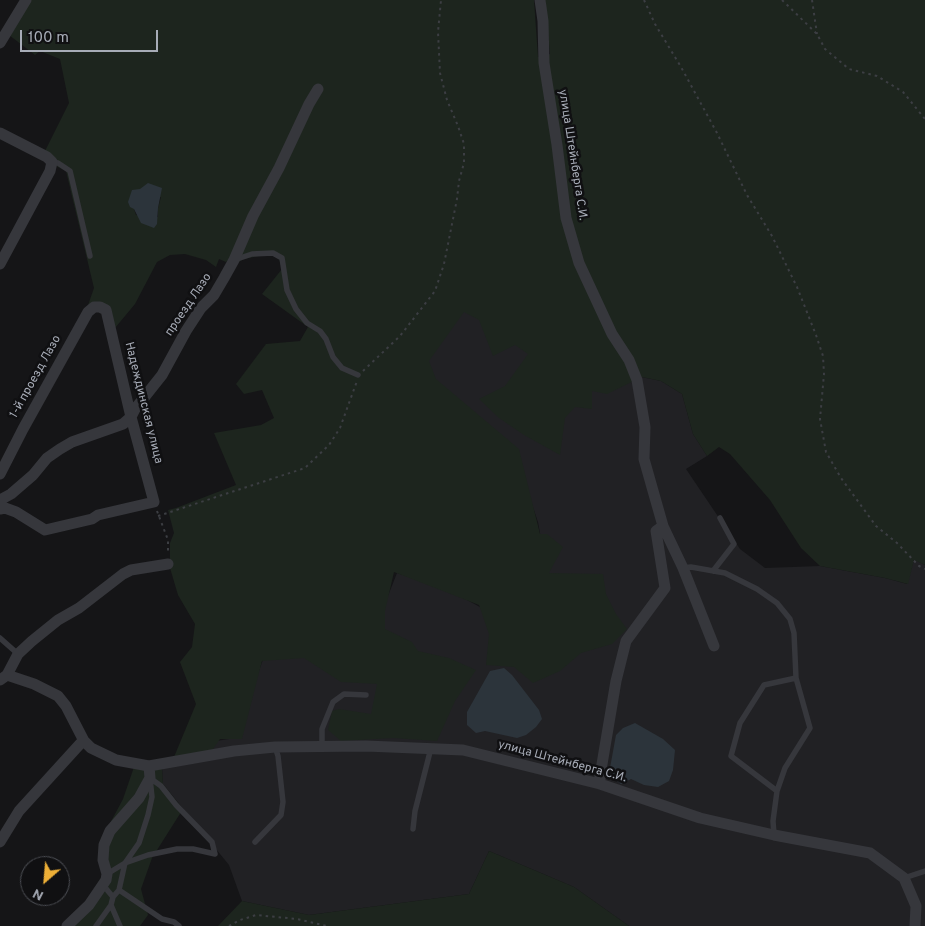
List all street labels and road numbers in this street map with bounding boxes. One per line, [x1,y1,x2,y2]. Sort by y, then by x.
street label: улица Штейнберга С.И. [555,88,589,222]
street label: проезд Лазо [163,271,215,339]
street label: 1-й проезд Лазо [7,333,65,421]
street label: Надеждинская улица [121,341,165,465]
street label: улица Штейнберга С.И. [496,738,628,786]

